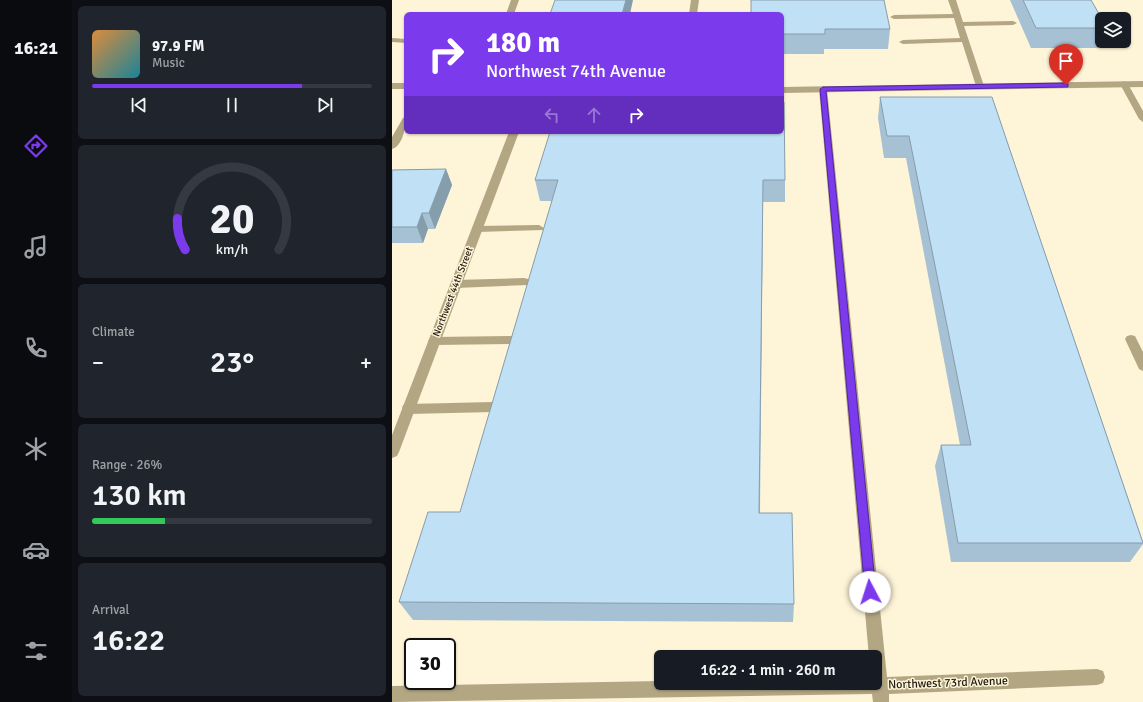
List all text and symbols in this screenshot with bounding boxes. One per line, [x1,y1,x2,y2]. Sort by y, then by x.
map controls [1095,12,1131,48]
button: layers [1095,12,1131,48]
text: 180 m [486,26,560,60]
icon: right [420,28,472,80]
text: 16:21 [14,37,58,59]
text: 97.9 FM [152,37,204,55]
pin [1049,44,1083,85]
icon: arrive [1055,50,1077,72]
text: Music [152,55,185,71]
text: Northwest 74th Avenue [486,60,666,82]
icon: previous [128,94,150,116]
icon: pause [221,94,243,116]
icon: next [314,94,336,116]
icon: left [541,104,563,126]
icon: ahead [583,104,605,126]
icon: right [625,104,647,126]
icon: directions [22,132,50,160]
text: 20 [210,194,254,245]
icon: music [22,233,50,261]
text: km/h [216,240,248,257]
street label: Northwest 44th Street [430,245,476,338]
text: Climate [92,324,135,340]
icon: phone [22,334,50,362]
text: 23° [210,344,254,381]
text: − [92,349,104,376]
text: + [360,349,372,376]
icon: climate [22,435,50,463]
text: Range · 26% [92,457,162,473]
text: 130 km [92,477,187,514]
icon: car [22,536,50,564]
position arrow [849,571,891,613]
text: Arrival [92,602,129,618]
text: 16:22 [92,622,165,659]
icon: filters [22,637,50,665]
speed limit sign: 30 [404,638,456,690]
text: 16:22 · 1 min · 260 m [701,661,835,679]
street label: Northwest 73rd Avenue [888,673,1008,693]

